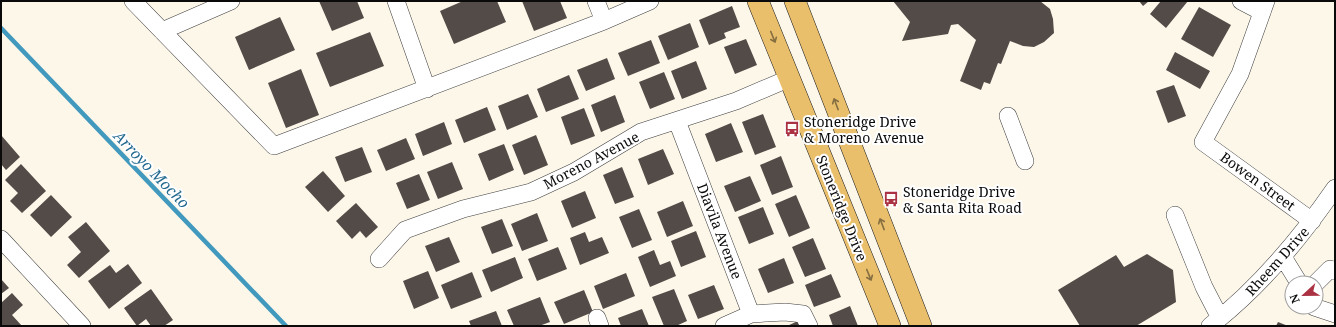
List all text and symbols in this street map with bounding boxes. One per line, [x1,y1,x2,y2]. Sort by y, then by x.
one-way arrow [770,31,777,43]
one-way arrow [831,99,839,111]
place label: Stoneridge Drive & Moreno Avenue [804,112,924,147]
bus stop icon: Stoneridge Drive & Moreno Avenue [783,120,801,138]
water label: Arroyo Mocho [109,125,194,212]
street label: Moreno Avenue [540,127,642,193]
street label: Bowen Street [1217,147,1299,215]
street label: Stoneridge Drive [812,152,872,264]
street label: Diavila Avenue [693,180,747,282]
place label: Stoneridge Drive & Santa Rita Road [903,182,1022,217]
bus stop icon: Stoneridge Drive & Santa Rita Road [882,190,900,208]
one-way arrow [878,219,886,231]
street label: Rheem Drive [1241,222,1313,300]
one-way arrow [865,268,873,280]
north arrow [1284,275,1324,315]
text: N [1286,292,1303,306]

